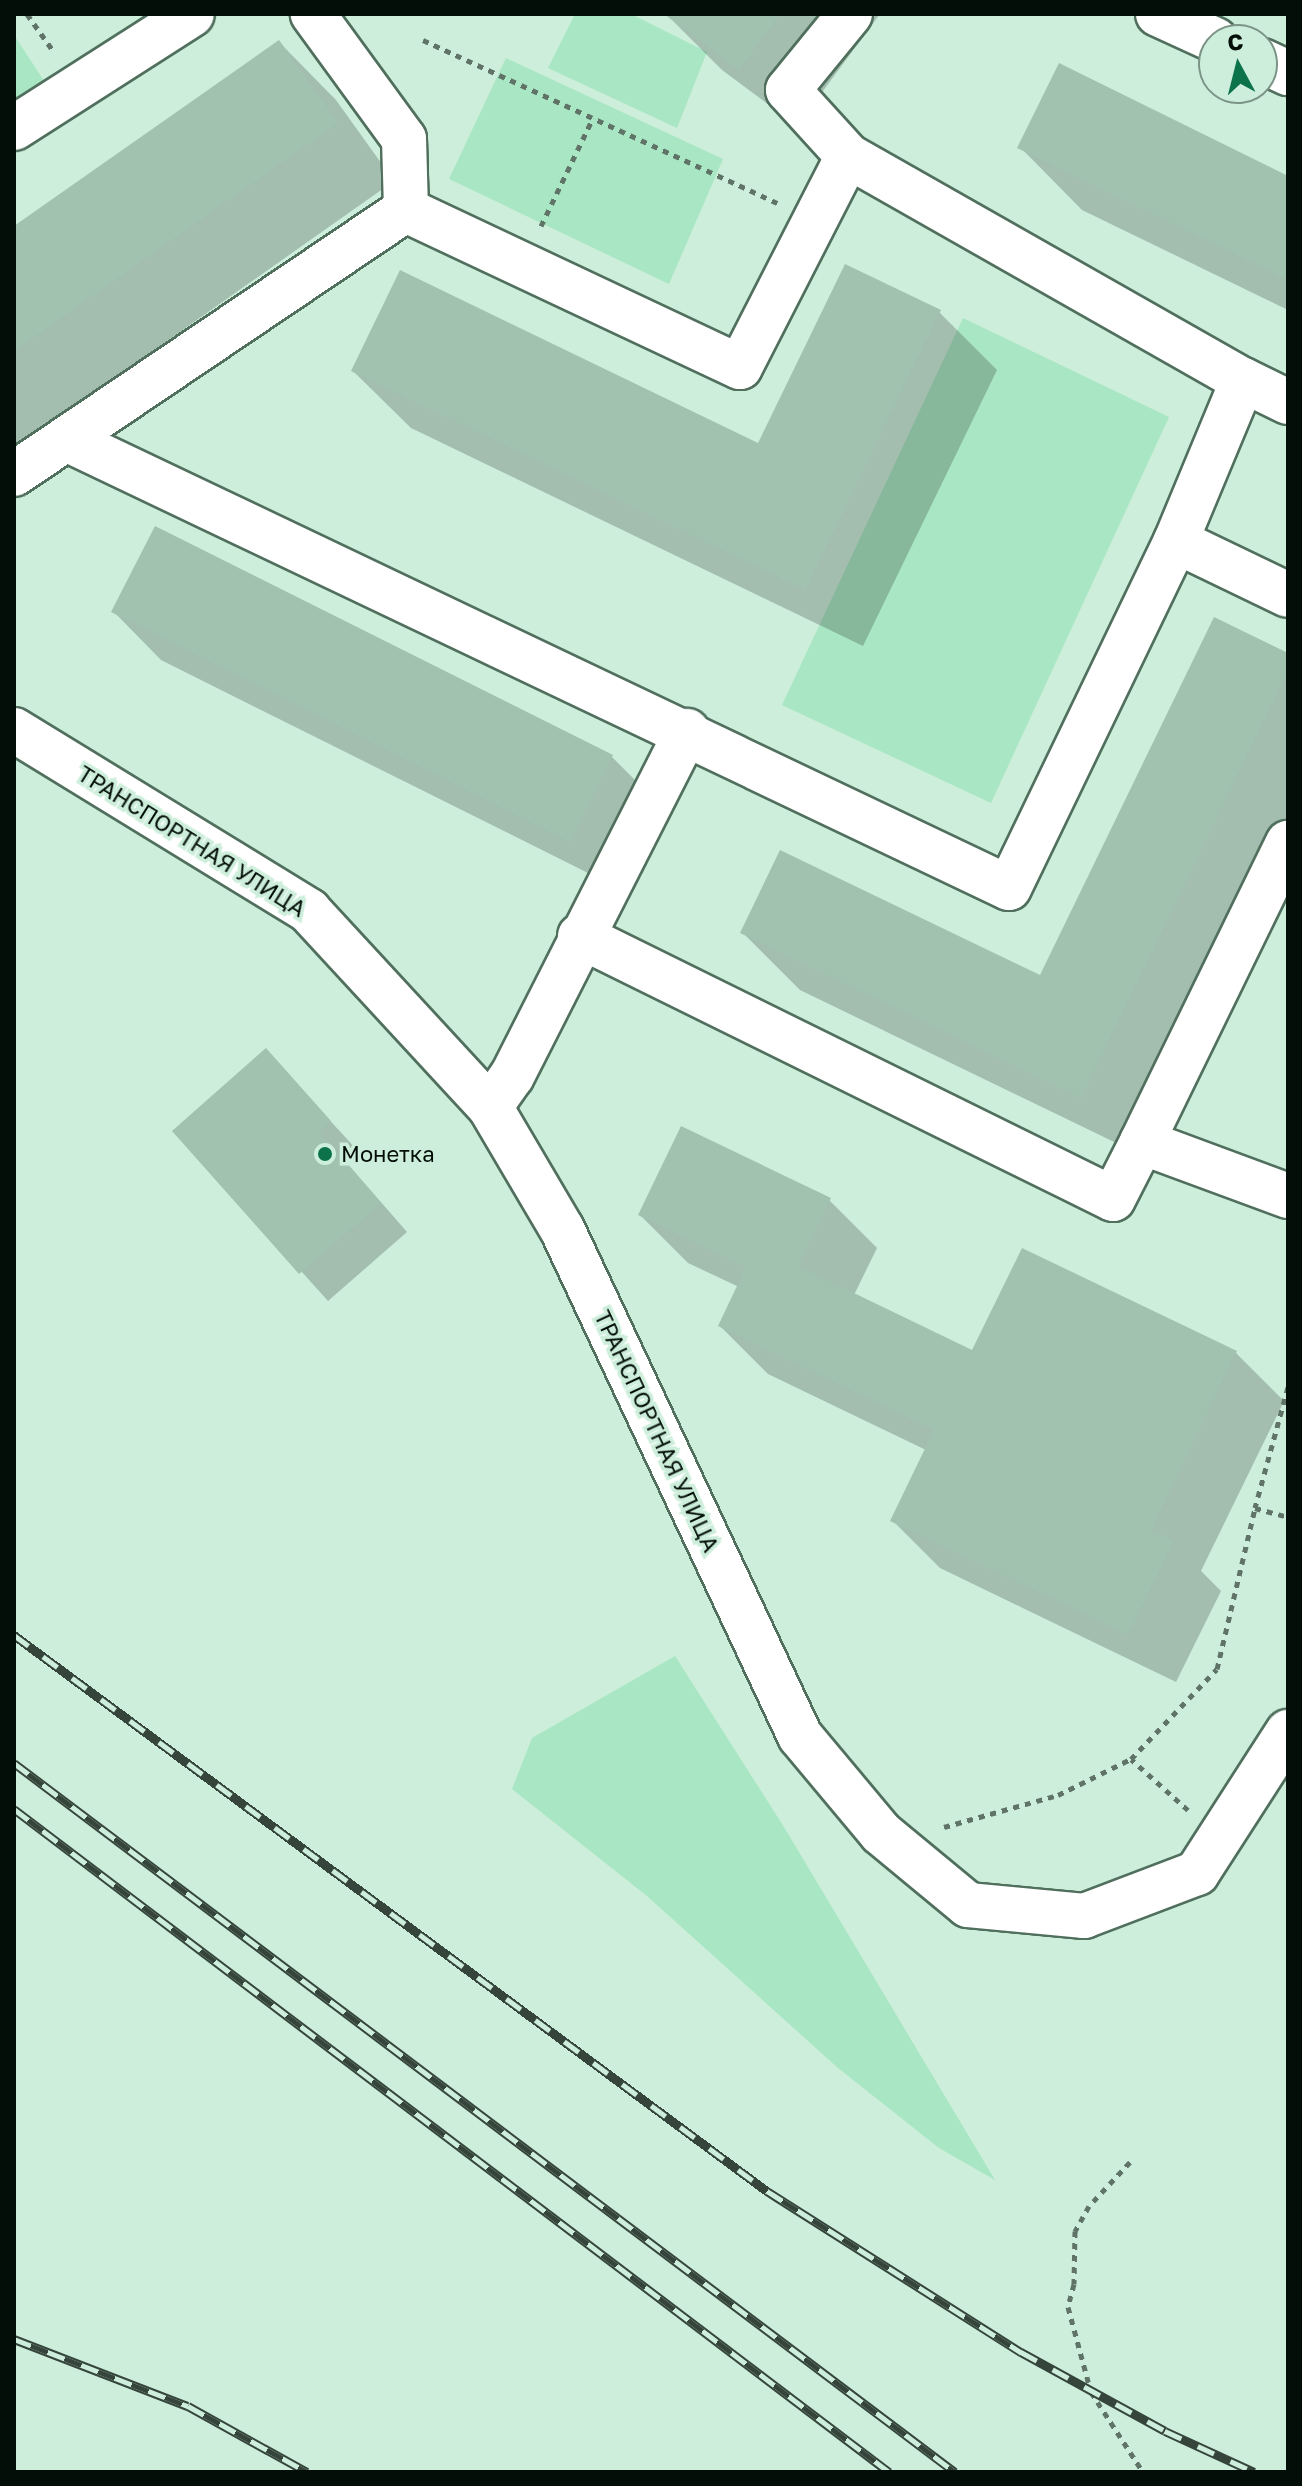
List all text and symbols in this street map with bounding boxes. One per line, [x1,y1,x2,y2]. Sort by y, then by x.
north arrow [1198,24,1278,104]
text: С [1226,27,1245,56]
street label: ТРАНСПОРТНАЯ УЛИЦА [73,760,311,922]
place label: Монетка [341,1141,435,1167]
marker: Монетка [316,1145,334,1163]
street label: ТРАНСПОРТНАЯ УЛИЦА [589,1306,725,1556]

